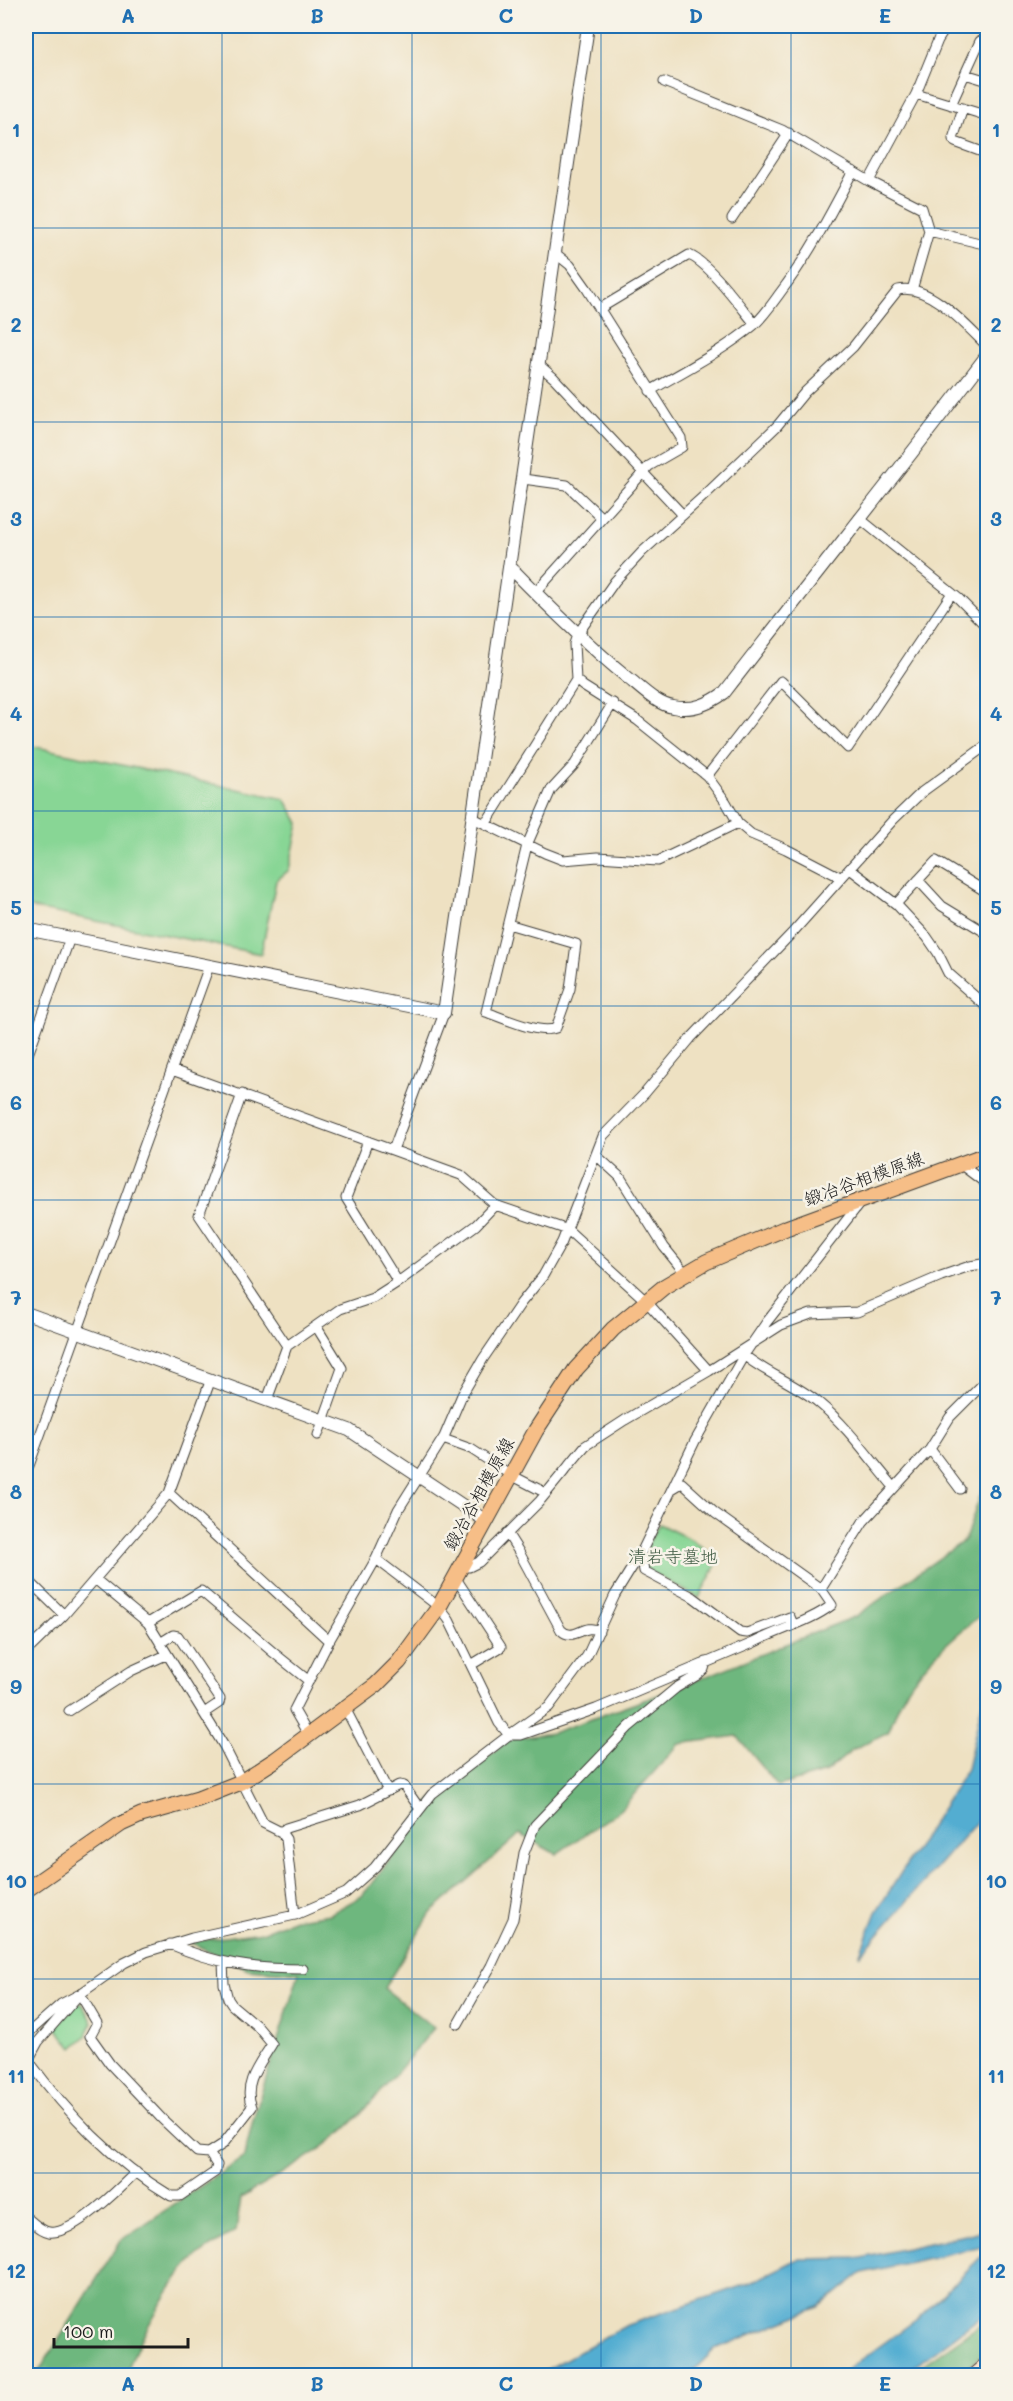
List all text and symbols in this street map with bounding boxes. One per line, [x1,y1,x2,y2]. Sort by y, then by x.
text: A [121,2,135,28]
text: B [310,2,324,28]
text: C [499,2,514,28]
text: D [689,2,703,28]
text: E [879,2,891,28]
text: 1 [12,116,20,142]
text: 1 [992,116,1000,142]
text: 2 [10,311,22,337]
text: 2 [990,311,1002,337]
text: 3 [10,505,22,531]
text: 3 [990,505,1002,531]
text: 4 [10,700,23,726]
text: 4 [990,700,1003,726]
text: 5 [10,894,22,920]
text: 5 [990,894,1002,920]
text: 6 [10,1089,22,1115]
text: 6 [990,1089,1002,1115]
street label: 鍛冶谷相模原線 [800,1145,927,1211]
text: 7 [10,1284,22,1310]
text: 7 [990,1284,1002,1310]
street label: 鍛冶谷相模原線 [437,1433,519,1554]
text: 8 [10,1478,22,1504]
text: 8 [990,1478,1002,1504]
park label: 清岩寺墓地 [628,1544,718,1568]
text: 9 [10,1673,22,1699]
text: 9 [990,1673,1002,1699]
text: 10 [5,1867,27,1893]
text: 10 [985,1867,1007,1893]
text: 11 [7,2062,25,2088]
text: 11 [987,2062,1005,2088]
text: 12 [6,2257,26,2283]
text: 12 [986,2257,1006,2283]
scale bar [54,2311,188,2349]
text: 100 m [63,2319,113,2343]
text: A [121,2370,135,2396]
text: B [310,2370,324,2396]
text: C [499,2370,514,2396]
text: D [689,2370,703,2396]
text: E [879,2370,891,2396]

